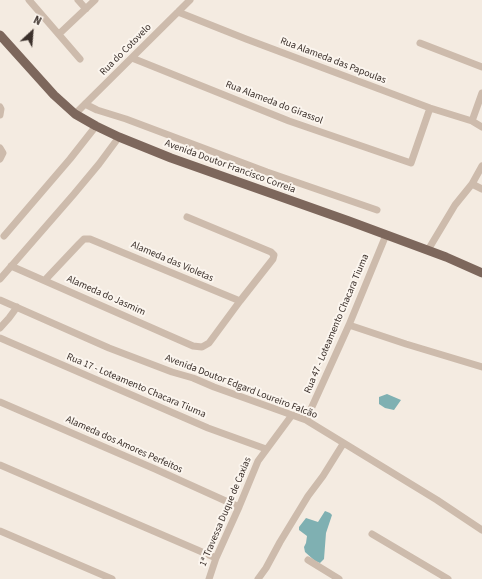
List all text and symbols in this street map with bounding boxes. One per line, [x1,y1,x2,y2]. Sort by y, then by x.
north arrow [12,12,52,52]
text: N [31,12,44,29]
street label: Rua do Cotovelo [98,22,154,78]
street label: Rua Alameda das Papoulas [278,35,388,87]
street label: Rua Alameda do Girassol [224,79,324,127]
street label: Avenida Doutor Francisco Correia [163,138,297,196]
street label: Alameda das Violetas [129,239,215,285]
street label: Rua 47 - Loteamento Chacara Tiuma [302,253,372,395]
street label: Alameda do Jasmim [65,273,147,319]
street label: Rua 17 - Loteamento Chacara Tiuma [65,351,207,421]
street label: Avenida Doutor Edgard Loureiro Falcão [163,352,319,422]
street label: Alameda dos Amores Perfeitos [64,414,184,476]
street label: 1ª Travessa Duque de Caxias [198,456,254,568]

